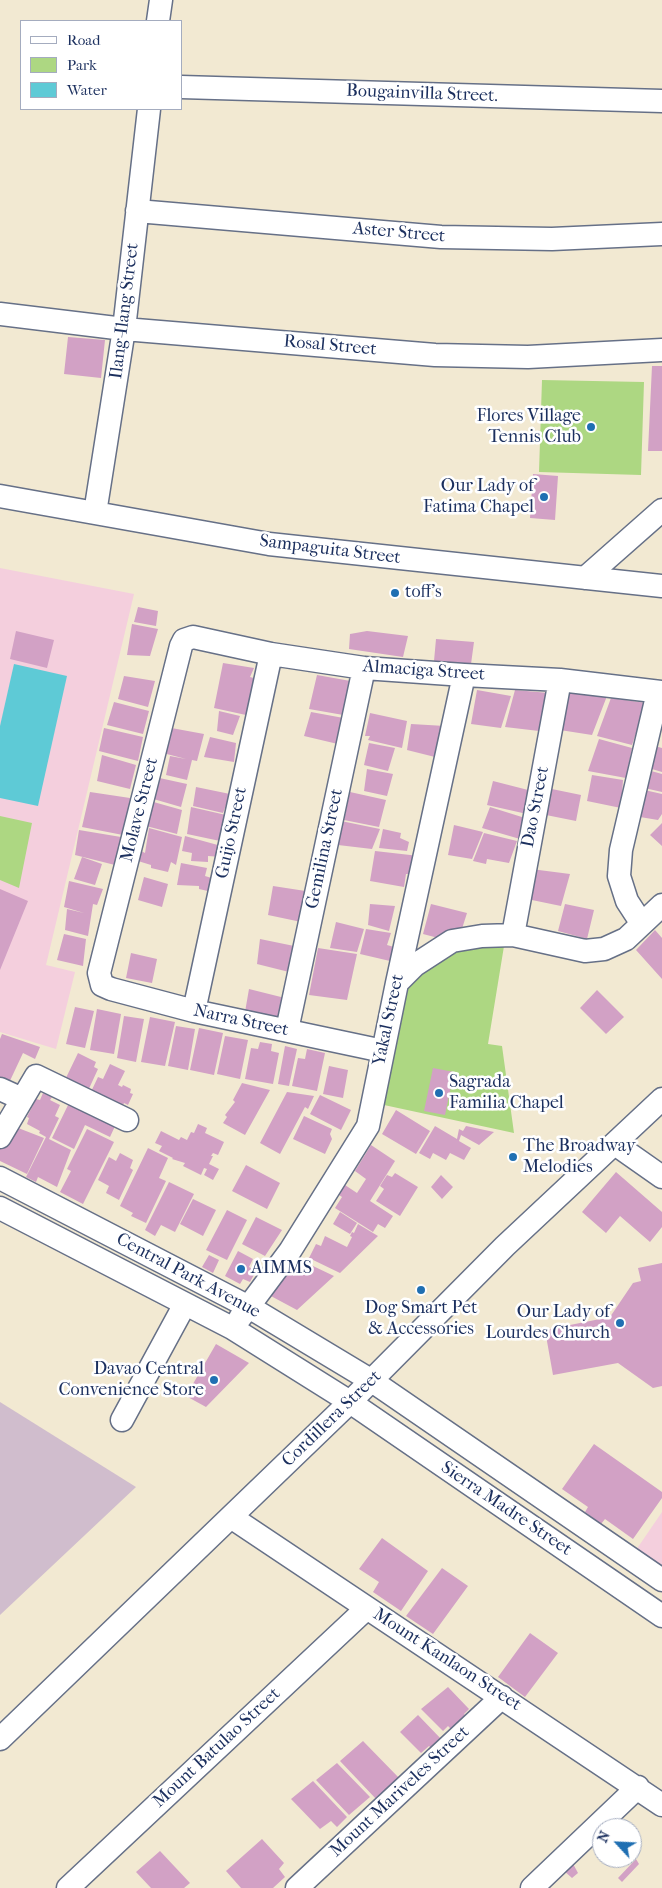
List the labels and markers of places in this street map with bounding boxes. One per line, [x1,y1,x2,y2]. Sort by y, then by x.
place label: Flores Village Tennis Club [477,406,581,448]
marker: Flores Village Tennis Club [585,421,597,433]
place label: Our Lady of Fatima Chapel [423,476,534,518]
marker: Our Lady of Fatima Chapel [538,491,550,503]
place label: toff's [405,582,442,604]
marker: toff's [389,587,401,599]
place label: Sagrada Familia Chapel [449,1072,564,1114]
marker: Sagrada Familia Chapel [433,1087,445,1099]
place label: The Broadway Melodies [523,1136,635,1178]
marker: The Broadway Melodies [507,1151,519,1163]
place label: AIMMS [251,1258,312,1280]
marker: AIMMS [235,1263,247,1275]
marker: Dog Smart Pet & Accessories [415,1284,427,1296]
place label: Dog Smart Pet & Accessories [365,1298,477,1340]
place label: Our Lady of Lourdes Church [486,1302,610,1345]
marker: Our Lady of Lourdes Church [614,1317,626,1329]
place label: Davao Central Convenience Store [58,1359,204,1402]
marker: Davao Central Convenience Store [208,1374,220,1386]

